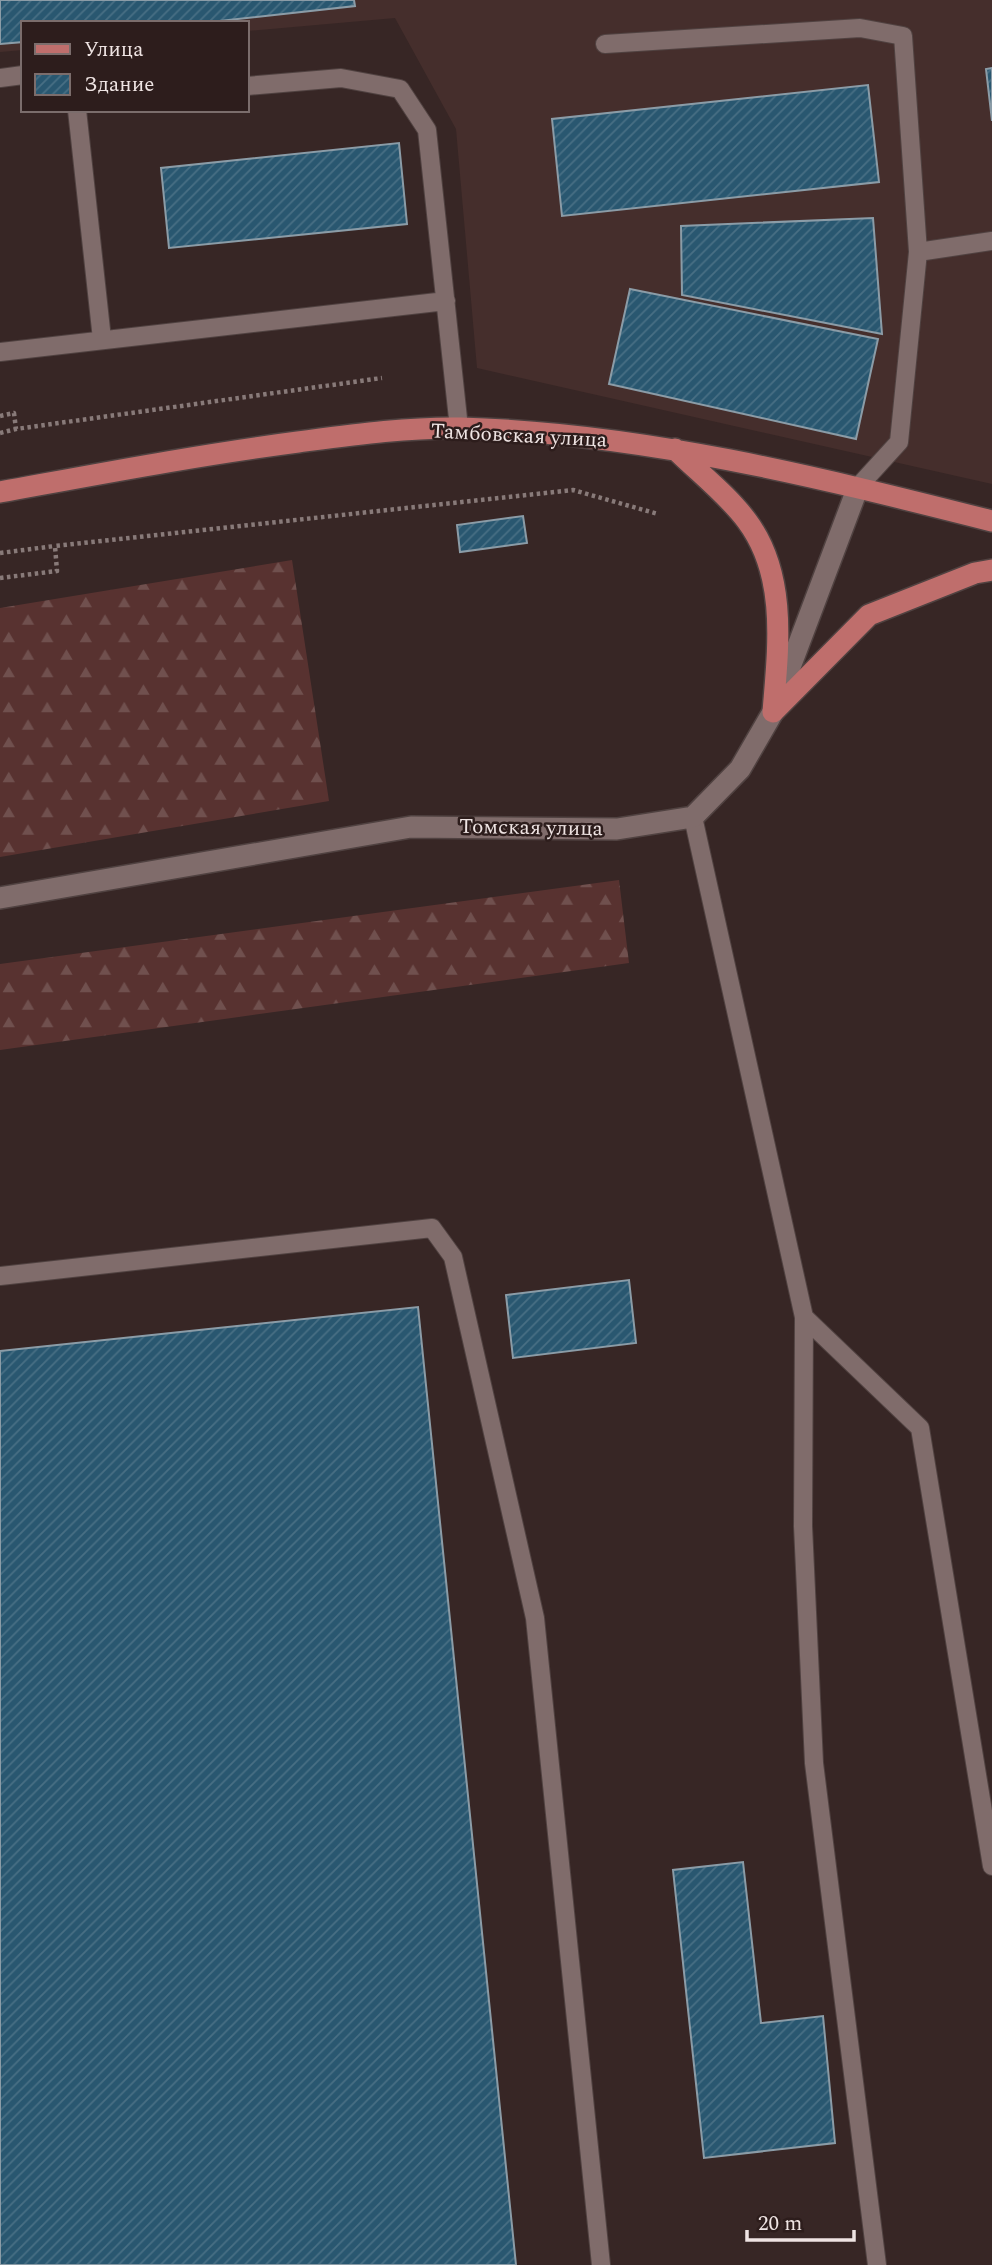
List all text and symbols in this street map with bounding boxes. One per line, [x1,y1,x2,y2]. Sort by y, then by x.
legend [21,21,248,112]
text: Улица [84,34,144,66]
text: Здание [84,69,154,101]
street label: Тамбовская улица [430,415,609,457]
street label: Томская улица [459,811,604,845]
scale bar [747,2198,854,2242]
text: 20 m [758,2208,802,2240]

